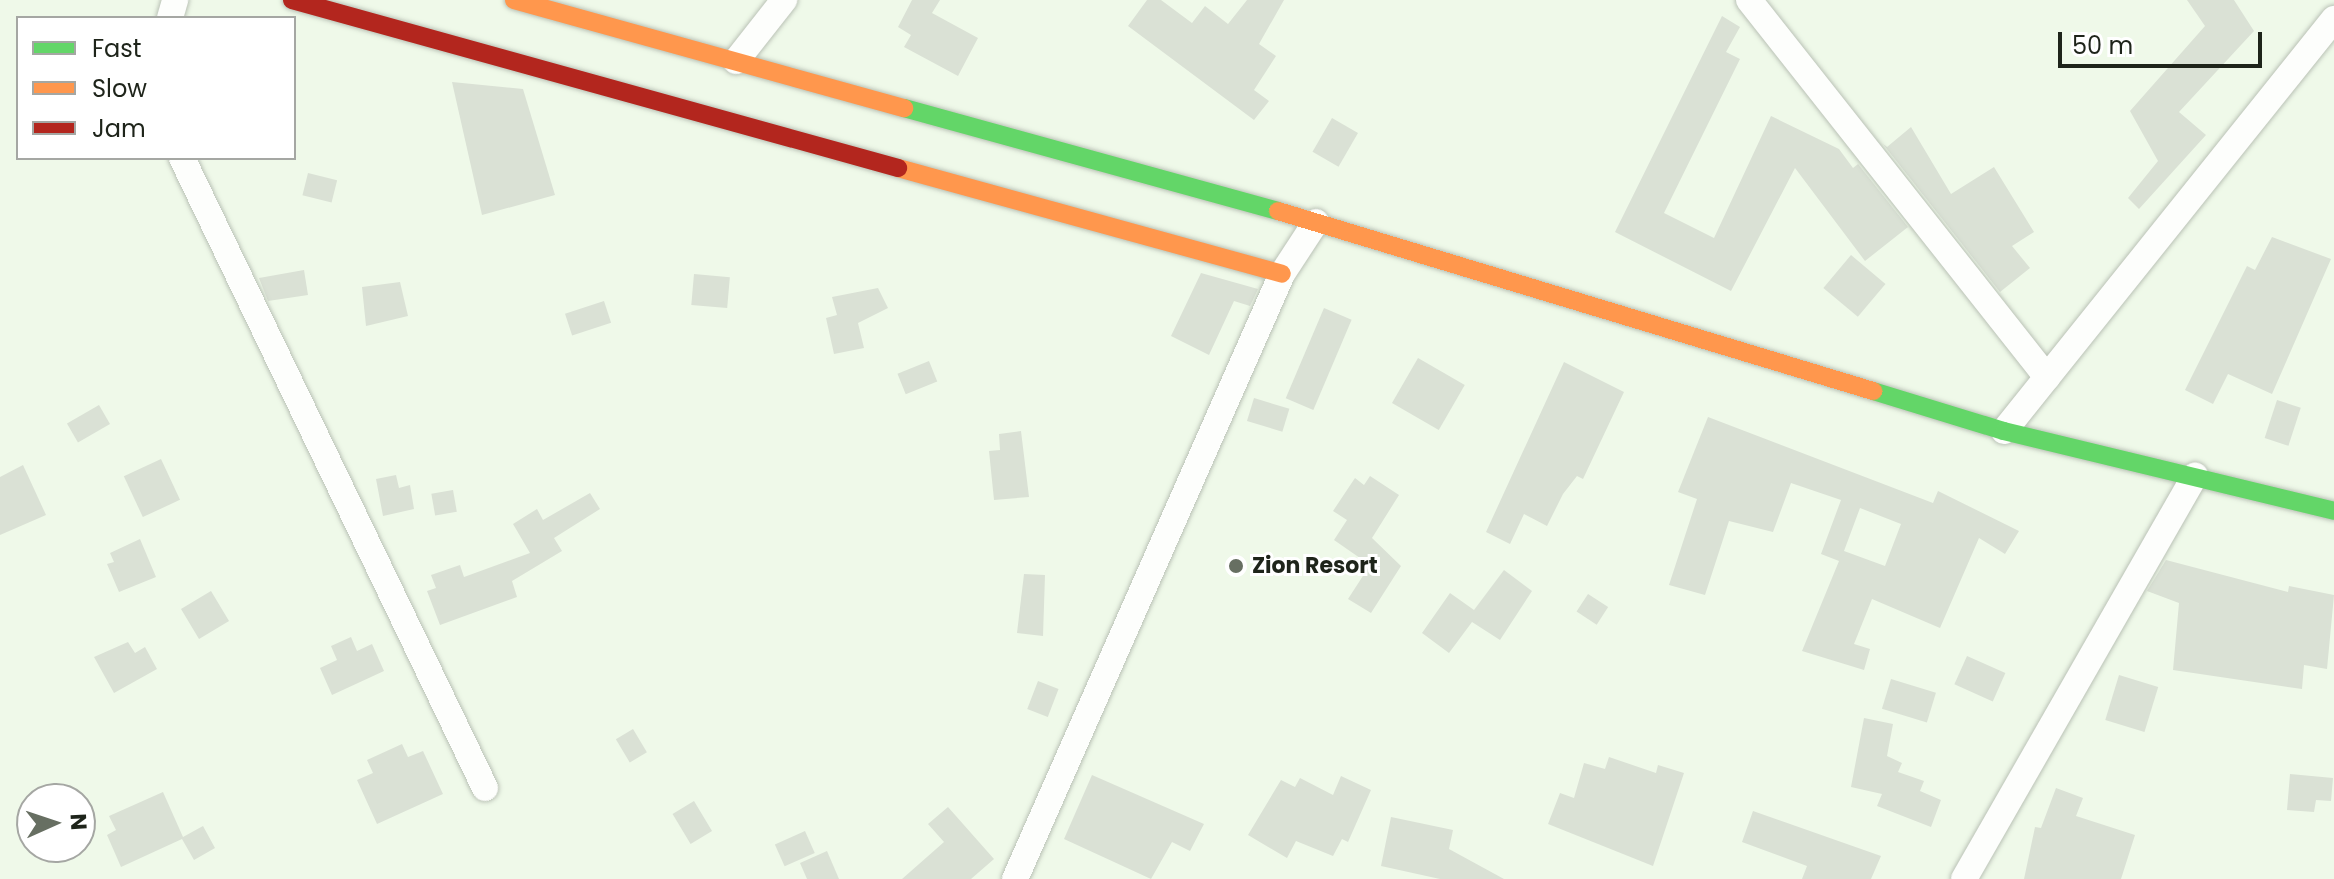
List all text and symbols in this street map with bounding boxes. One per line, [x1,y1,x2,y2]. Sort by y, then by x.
legend [16,16,296,160]
scale bar [2062,16,2266,66]
text: 50 m [2072,29,2133,62]
text: Fast [92,32,142,65]
text: Slow [92,72,147,105]
text: Jam [92,112,146,145]
place label: Zion Resort [1252,553,1378,579]
marker: Zion Resort [1227,557,1245,575]
north arrow [16,783,96,863]
text: N [63,813,94,831]

